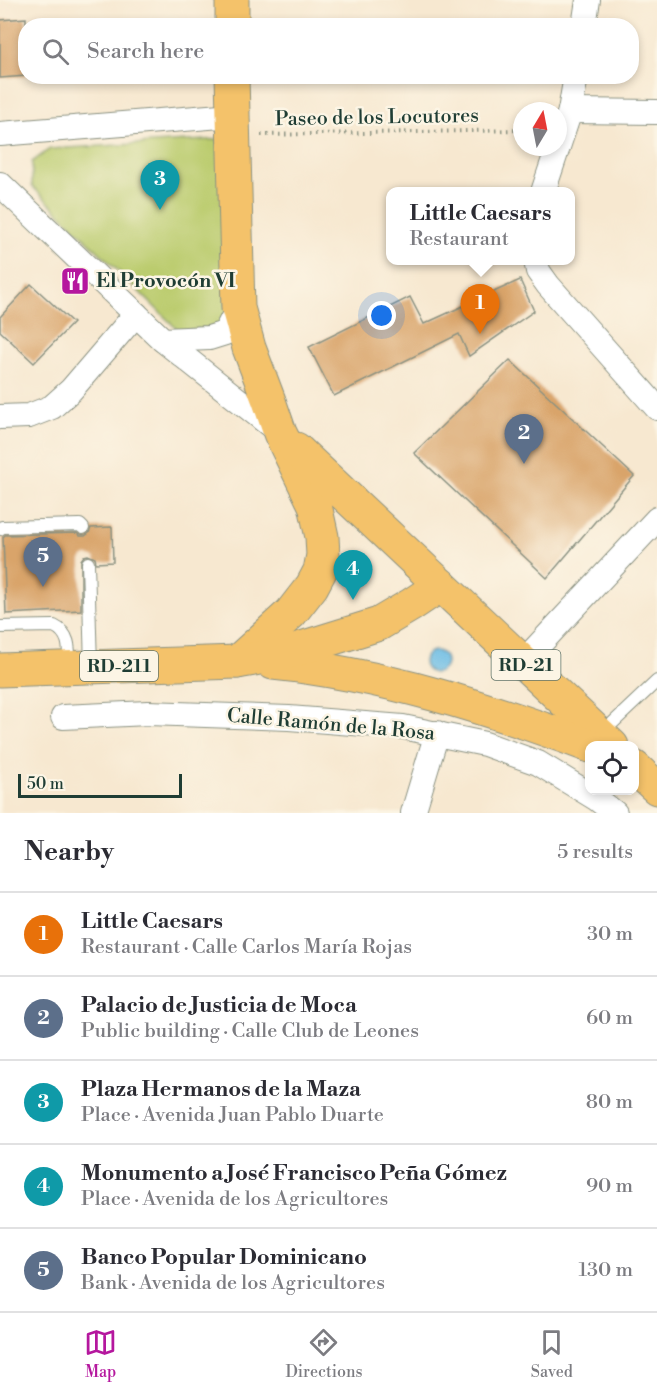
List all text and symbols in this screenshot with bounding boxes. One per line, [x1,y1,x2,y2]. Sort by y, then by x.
search box [18,18,639,84]
icon: search [39,35,72,68]
text: Search here [87,38,204,65]
north arrow [513,102,567,156]
street label: Paseo de los Locutores [275,104,479,132]
pin: 3 [140,160,180,210]
popup [386,187,575,265]
text: Little Caesars [409,200,552,227]
text: Restaurant [409,227,509,252]
restaurant icon: El Provocón VI [59,265,91,297]
place label: El Provocón VI [96,269,236,294]
pin: 1 [460,284,500,334]
your location [367,301,396,330]
pin: 2 [504,414,544,464]
pin: 5 [24,538,63,587]
pin: 4 [334,550,372,600]
road number: RD-21 [492,650,560,680]
road number: RD-211 [80,651,158,681]
street label: Calle Ramón de la Rosa [226,703,437,747]
map controls [585,741,639,795]
button: locate [585,741,639,795]
scale bar [18,771,182,798]
text: 50 m [27,774,64,794]
text: Nearby [24,836,114,868]
text: 5 results [557,840,633,865]
text: Little Caesars [81,908,223,935]
text: 1 [39,922,48,947]
text: 30 m [587,922,633,947]
text: Restaurant · Calle Carlos María Rojas [81,935,412,960]
text: Palacio de Justicia de Moca [81,992,357,1019]
text: 2 [37,1006,50,1031]
text: 60 m [586,1006,633,1031]
text: Public building · Calle Club de Leones [81,1019,419,1044]
text: Plaza Hermanos de la Maza [81,1076,361,1103]
text: 3 [37,1090,50,1115]
text: 80 m [586,1090,633,1115]
text: Place · Avenida Juan Pablo Duarte [81,1103,384,1128]
text: Monumento a José Francisco Peña Gómez [81,1160,507,1187]
text: 4 [37,1174,50,1199]
text: 90 m [586,1174,633,1199]
text: Place · Avenida de los Agricultores [81,1187,388,1212]
text: Banco Popular Dominicano [81,1244,367,1271]
text: 5 [37,1258,50,1283]
text: 130 m [578,1258,633,1283]
text: Bank · Avenida de los Agricultores [81,1271,385,1296]
tab: Map [84,1326,117,1382]
tab: Directions [285,1326,363,1382]
tab: Saved [531,1326,573,1382]

